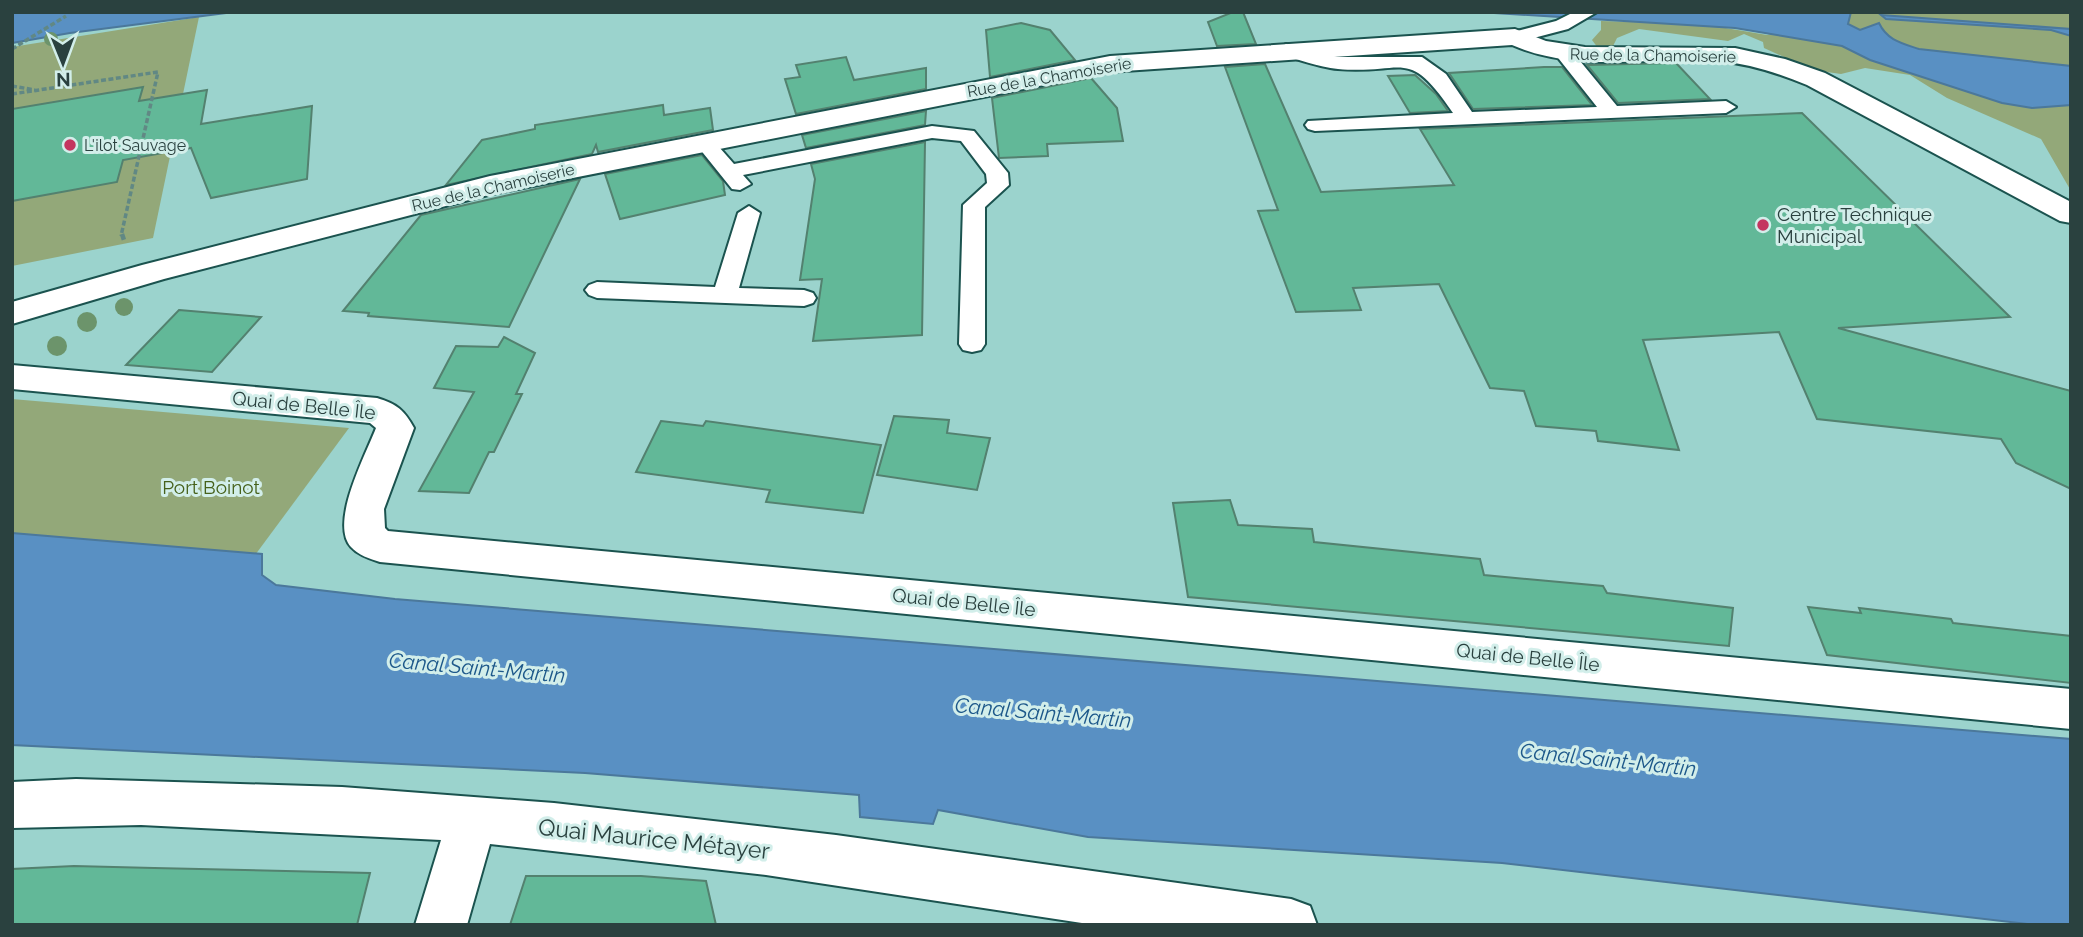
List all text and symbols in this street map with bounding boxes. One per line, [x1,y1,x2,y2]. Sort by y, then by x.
north arrow [28,28,98,98]
street label: Rue de la Chamoiserie [1570,45,1736,66]
street label: Rue de la Chamoiserie [966,54,1133,101]
text: N [56,69,71,91]
place label: L'ilot Sauvage [84,136,186,155]
marker: L'ilot Sauvage [62,137,78,153]
street label: Rue de la Chamoiserie [410,160,576,215]
place label: Centre Technique Municipal [1777,203,1932,247]
marker: Centre Technique Municipal [1755,217,1771,233]
street label: Quai de Belle Île [231,387,377,423]
park label: Port Boinot [162,476,260,498]
street label: Quai de Belle Île [891,584,1037,620]
street label: Quai de Belle Île [1455,639,1601,675]
water label: Canal Saint-Martin [388,647,566,688]
water label: Canal Saint-Martin [954,692,1132,733]
water label: Canal Saint-Martin [1519,738,1697,781]
street label: Quai Maurice Métayer [537,813,771,864]

